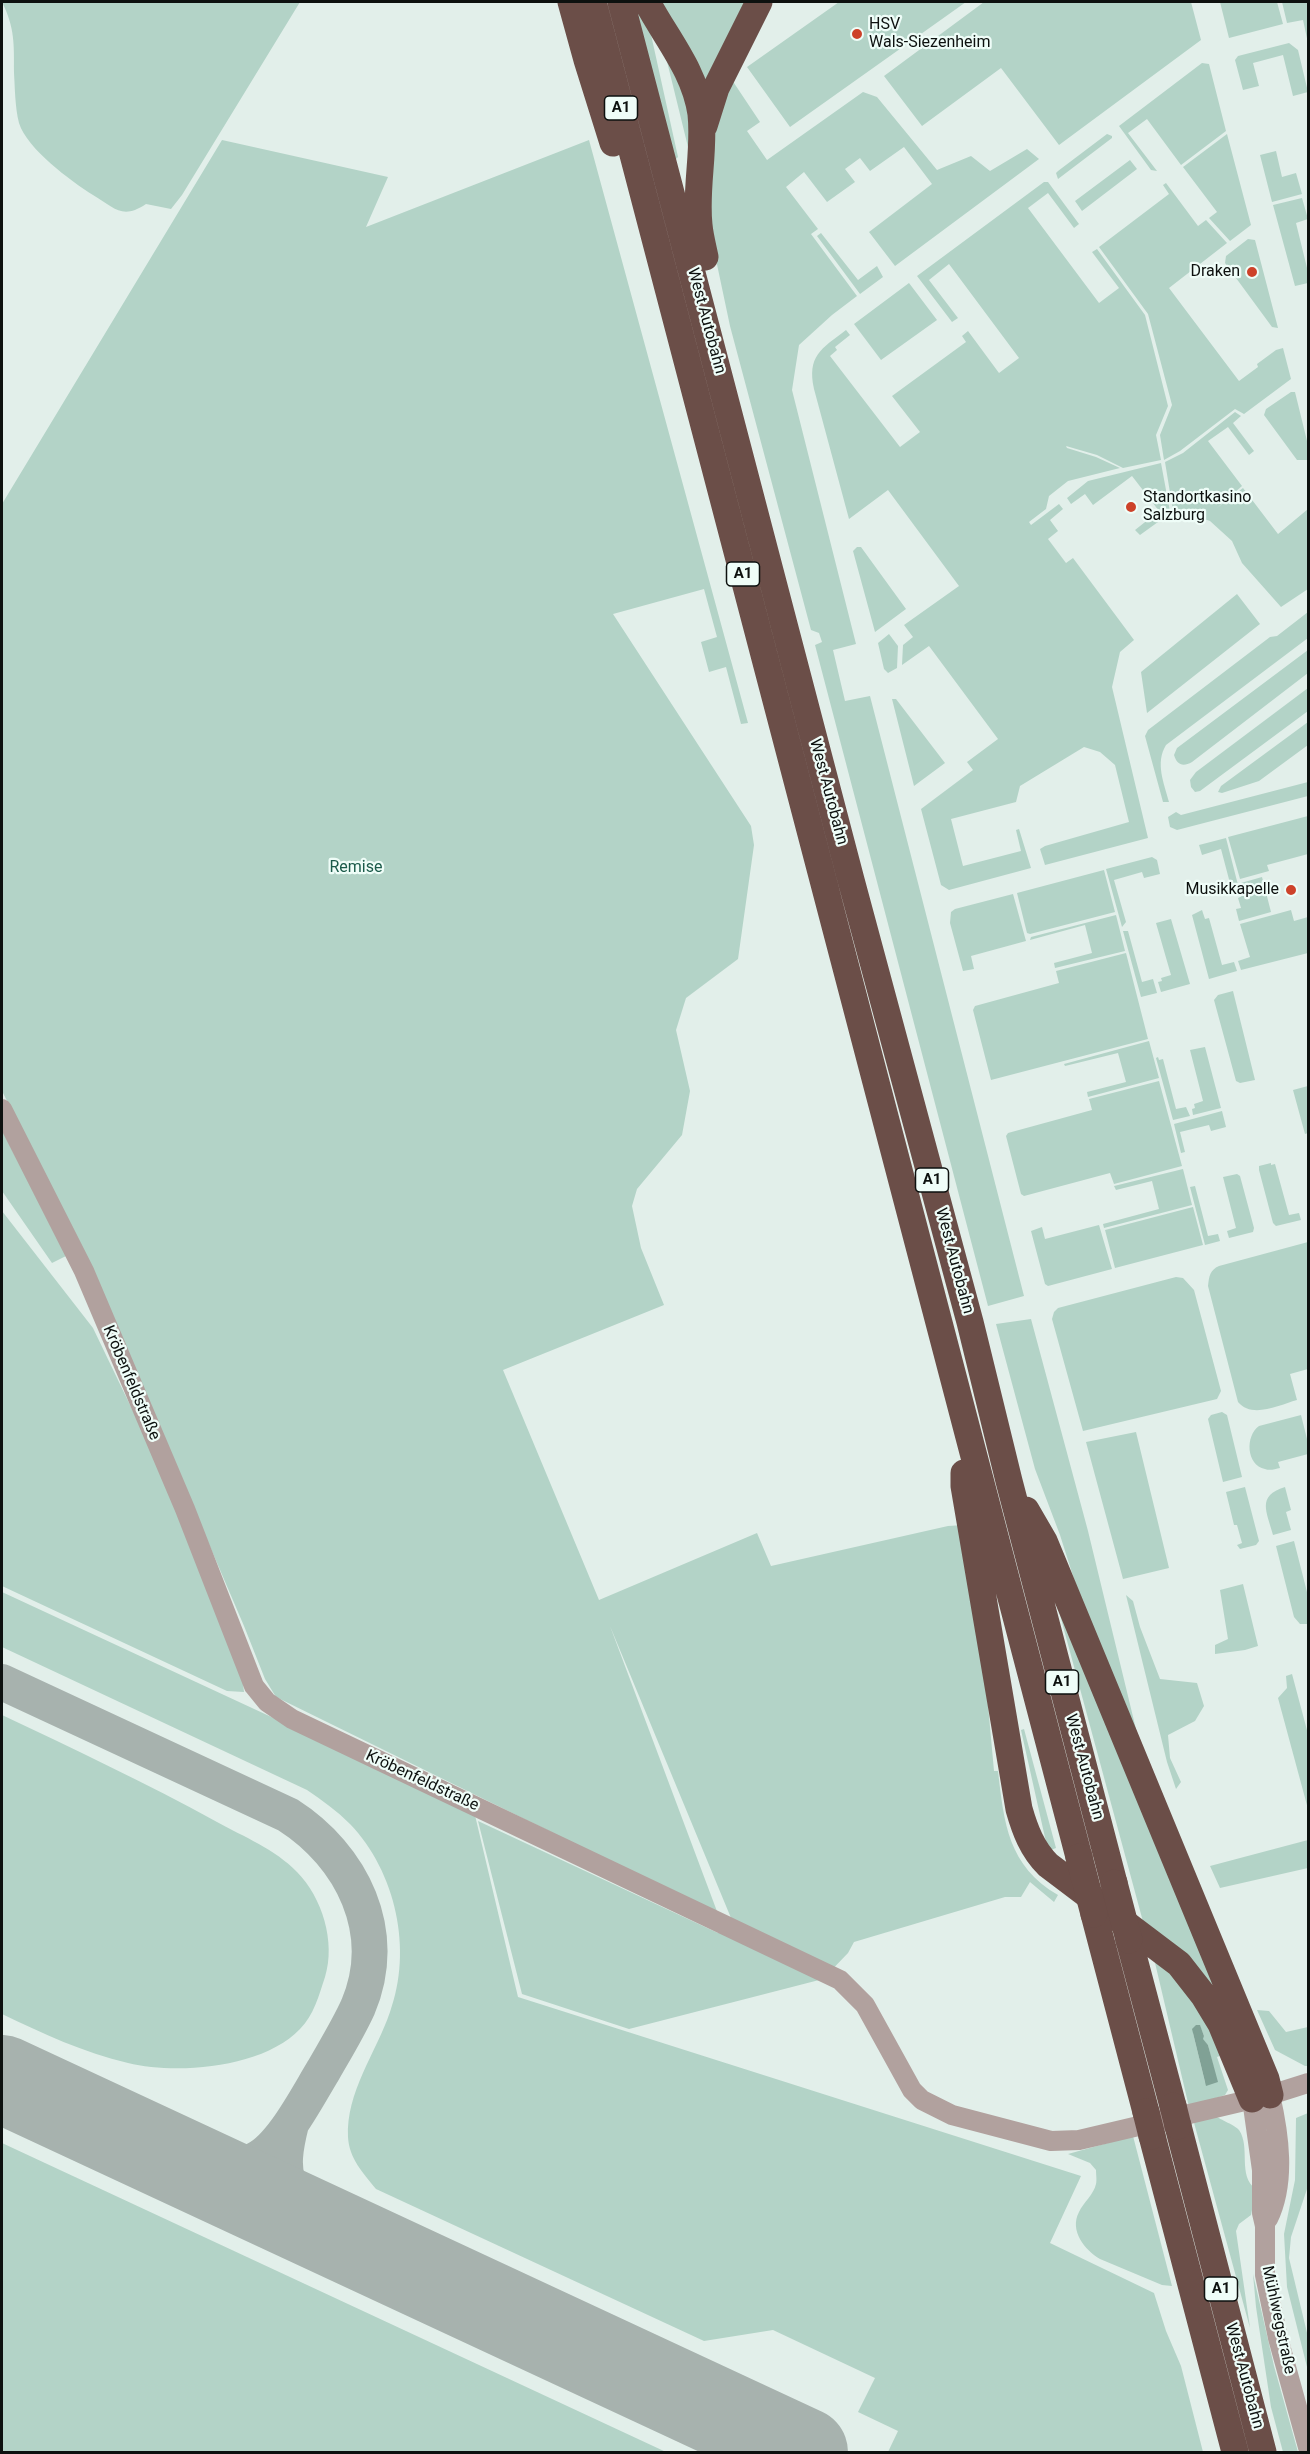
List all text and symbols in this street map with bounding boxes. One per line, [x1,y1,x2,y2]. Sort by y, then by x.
place label: HSV Wals-Siezenheim [869,15,990,53]
marker: HSV Wals-Siezenheim [850,27,864,41]
road number: A1 [604,96,638,120]
place label: Draken [1190,262,1240,282]
marker: Draken [1245,265,1259,279]
street label: West Autobahn [683,266,729,376]
place label: Standortkasino Salzburg [1143,488,1251,526]
marker: Standortkasino Salzburg [1124,500,1138,514]
road number: A1 [726,562,760,586]
street label: West Autobahn [805,737,851,847]
park label: Remise [329,858,383,878]
place label: Musikkapelle [1185,880,1279,900]
marker: Musikkapelle [1284,883,1298,897]
road number: A1 [916,1168,948,1192]
street label: West Autobahn [931,1206,977,1316]
street label: Kröbenfeldstraße [98,1323,164,1443]
road number: A1 [1046,1670,1078,1694]
street label: West Autobahn [1061,1712,1107,1822]
street label: Kröbenfeldstraße [362,1746,482,1816]
street label: Mühlwegstraße [1257,2264,1299,2376]
road number: A1 [1204,2277,1238,2301]
street label: West Autobahn [1221,2321,1267,2431]

